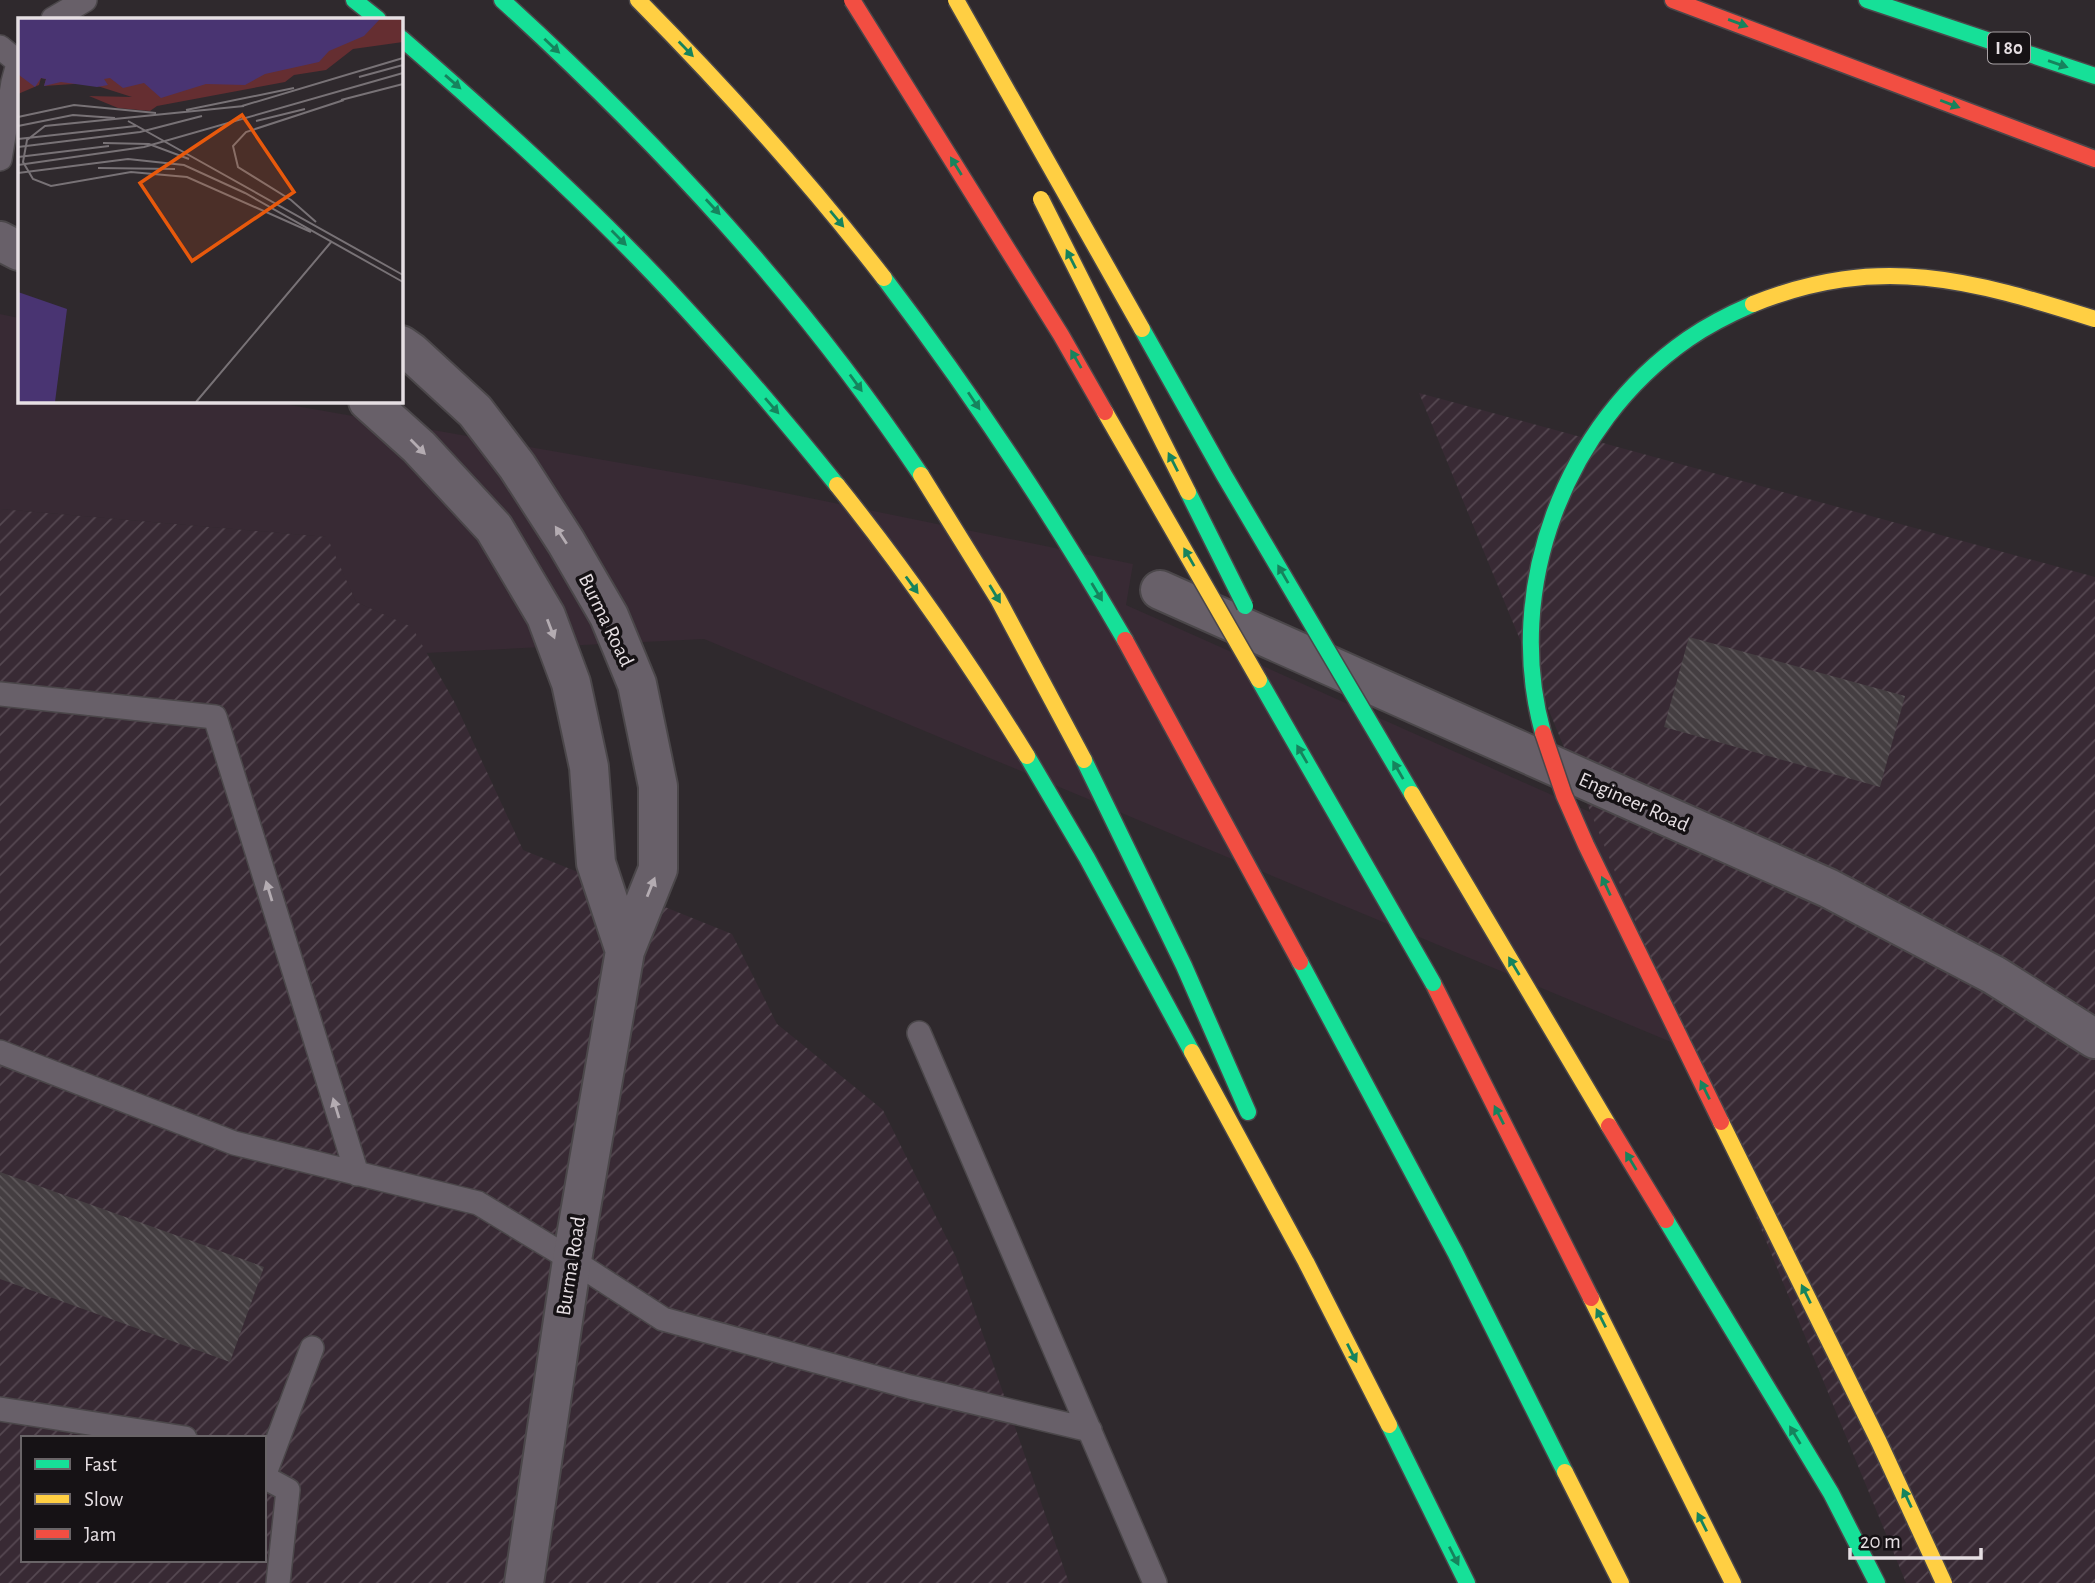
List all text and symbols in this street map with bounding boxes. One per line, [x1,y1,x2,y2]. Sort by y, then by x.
inset map [18,18,402,402]
one-way arrow [1727,18,1748,29]
road number: I 80 [1988,32,2030,64]
one-way arrow [543,38,561,54]
one-way arrow [678,40,695,57]
one-way arrow [2048,59,2069,70]
one-way arrow [444,74,462,90]
one-way arrow [1940,98,1961,109]
one-way arrow [949,156,962,176]
one-way arrow [705,198,721,216]
one-way arrow [829,211,844,228]
one-way arrow [610,229,626,246]
one-way arrow [1065,249,1076,269]
one-way arrow [1069,350,1082,369]
one-way arrow [849,374,863,393]
one-way arrow [967,391,980,411]
one-way arrow [764,397,779,414]
one-way arrow [410,438,426,455]
one-way arrow [1167,452,1178,472]
one-way arrow [554,526,568,544]
one-way arrow [1183,547,1195,566]
one-way arrow [1277,565,1289,584]
street label: Burma Road [575,570,637,670]
one-way arrow [905,576,919,594]
one-way arrow [1090,583,1103,602]
one-way arrow [989,584,1001,603]
one-way arrow [546,619,557,640]
one-way arrow [1296,744,1308,764]
one-way arrow [1392,761,1404,780]
street label: Engineer Road [1576,768,1692,836]
one-way arrow [1600,876,1611,896]
one-way arrow [645,877,656,898]
one-way arrow [263,880,273,901]
one-way arrow [1508,956,1520,975]
one-way arrow [1700,1080,1711,1100]
one-way arrow [331,1098,341,1119]
one-way arrow [1493,1105,1504,1125]
one-way arrow [1625,1152,1637,1171]
street label: Burma Road [553,1215,589,1317]
one-way arrow [1801,1284,1812,1304]
one-way arrow [1595,1308,1606,1328]
one-way arrow [1346,1343,1357,1363]
one-way arrow [1789,1425,1802,1444]
legend [21,1436,266,1562]
text: Fast [84,1454,117,1475]
one-way arrow [1901,1488,1913,1508]
text: Slow [84,1489,123,1510]
one-way arrow [1697,1512,1708,1532]
scale bar [1850,1516,1981,1560]
text: Jam [84,1524,116,1545]
text: 20 m [1860,1531,1901,1552]
one-way arrow [1448,1546,1459,1566]

